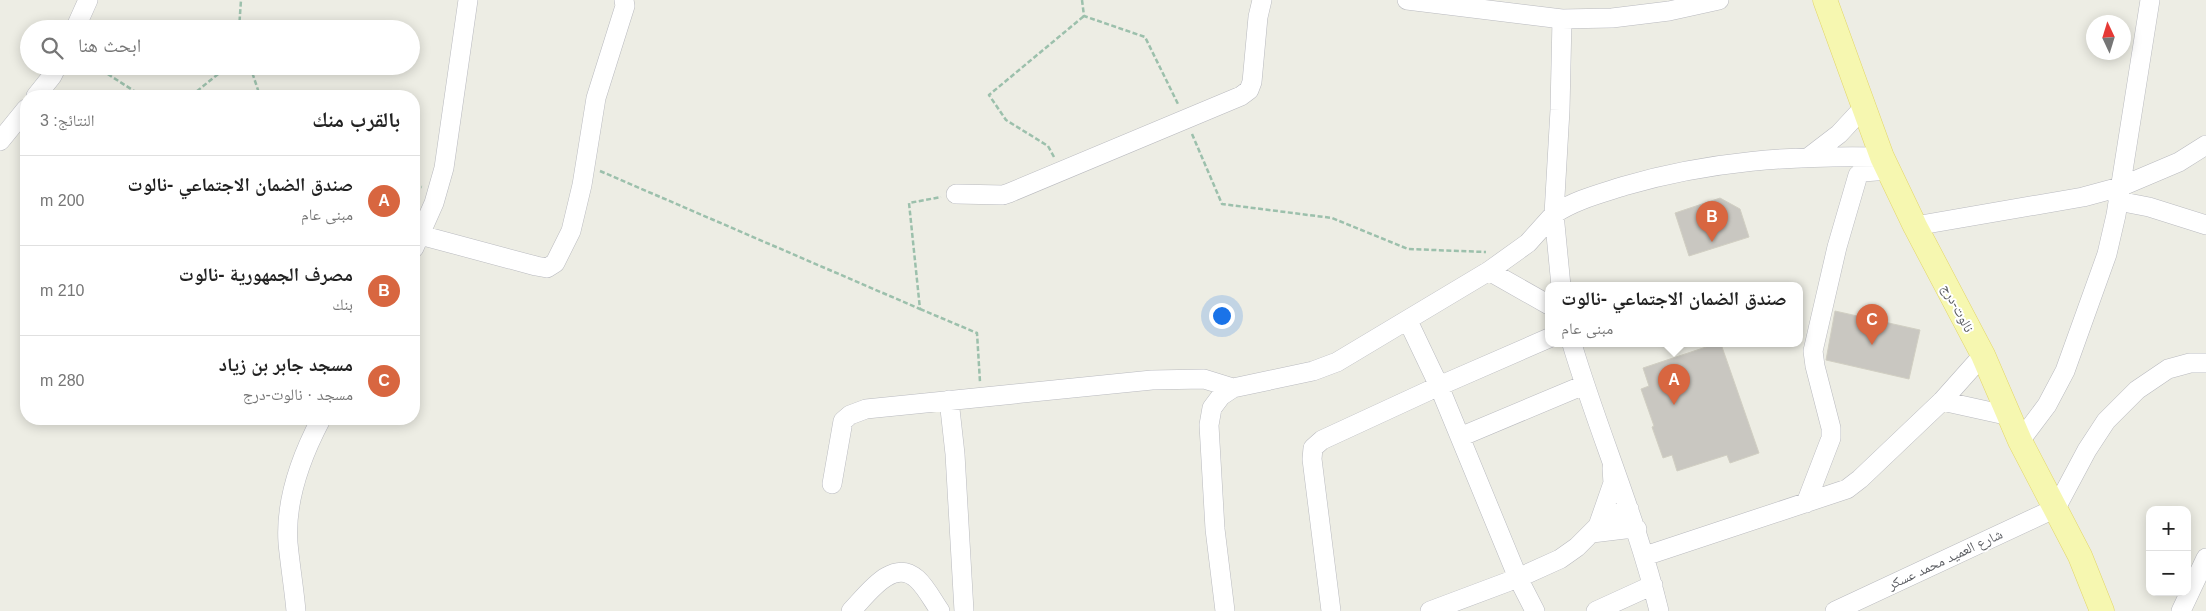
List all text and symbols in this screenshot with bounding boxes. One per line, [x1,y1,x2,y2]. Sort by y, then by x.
north arrow [2086,15,2131,60]
search box [20,20,420,75]
icon: search [38,34,66,62]
text: ابحث هنا [78,35,141,56]
text: بالقرب منك [312,108,400,131]
text: النتائج: 3 [40,112,95,129]
text: صندق الضمان الاجتماعي -نالوت [128,174,353,195]
text: 200 m [40,192,84,209]
text: A [378,192,390,209]
pin: B [1696,201,1728,242]
text: مبنى عام [301,206,353,223]
text: مصرف الجمهورية -نالوت [179,264,353,285]
street label: نالوت-درج [1937,281,1977,336]
text: 210 m [40,282,84,299]
text: B [378,282,390,299]
popup [1545,282,1803,347]
text: صندق الضمان الاجتماعي -نالوت [1561,288,1787,309]
text: بنك [332,296,353,313]
your location [1209,303,1235,329]
pin: C [1856,304,1888,345]
text: مبنى عام [1561,320,1613,337]
text: مسجد جابر بن زياد [219,354,353,375]
pin: A [1658,364,1690,405]
text: 280 m [40,372,84,389]
text: C [378,372,390,389]
text: مسجد · نالوت-درج [243,386,353,403]
map controls [2146,506,2191,596]
button: + [2146,506,2191,551]
street label: شارع العميد محمد عسكر [1884,525,2006,595]
button: − [2146,551,2191,596]

